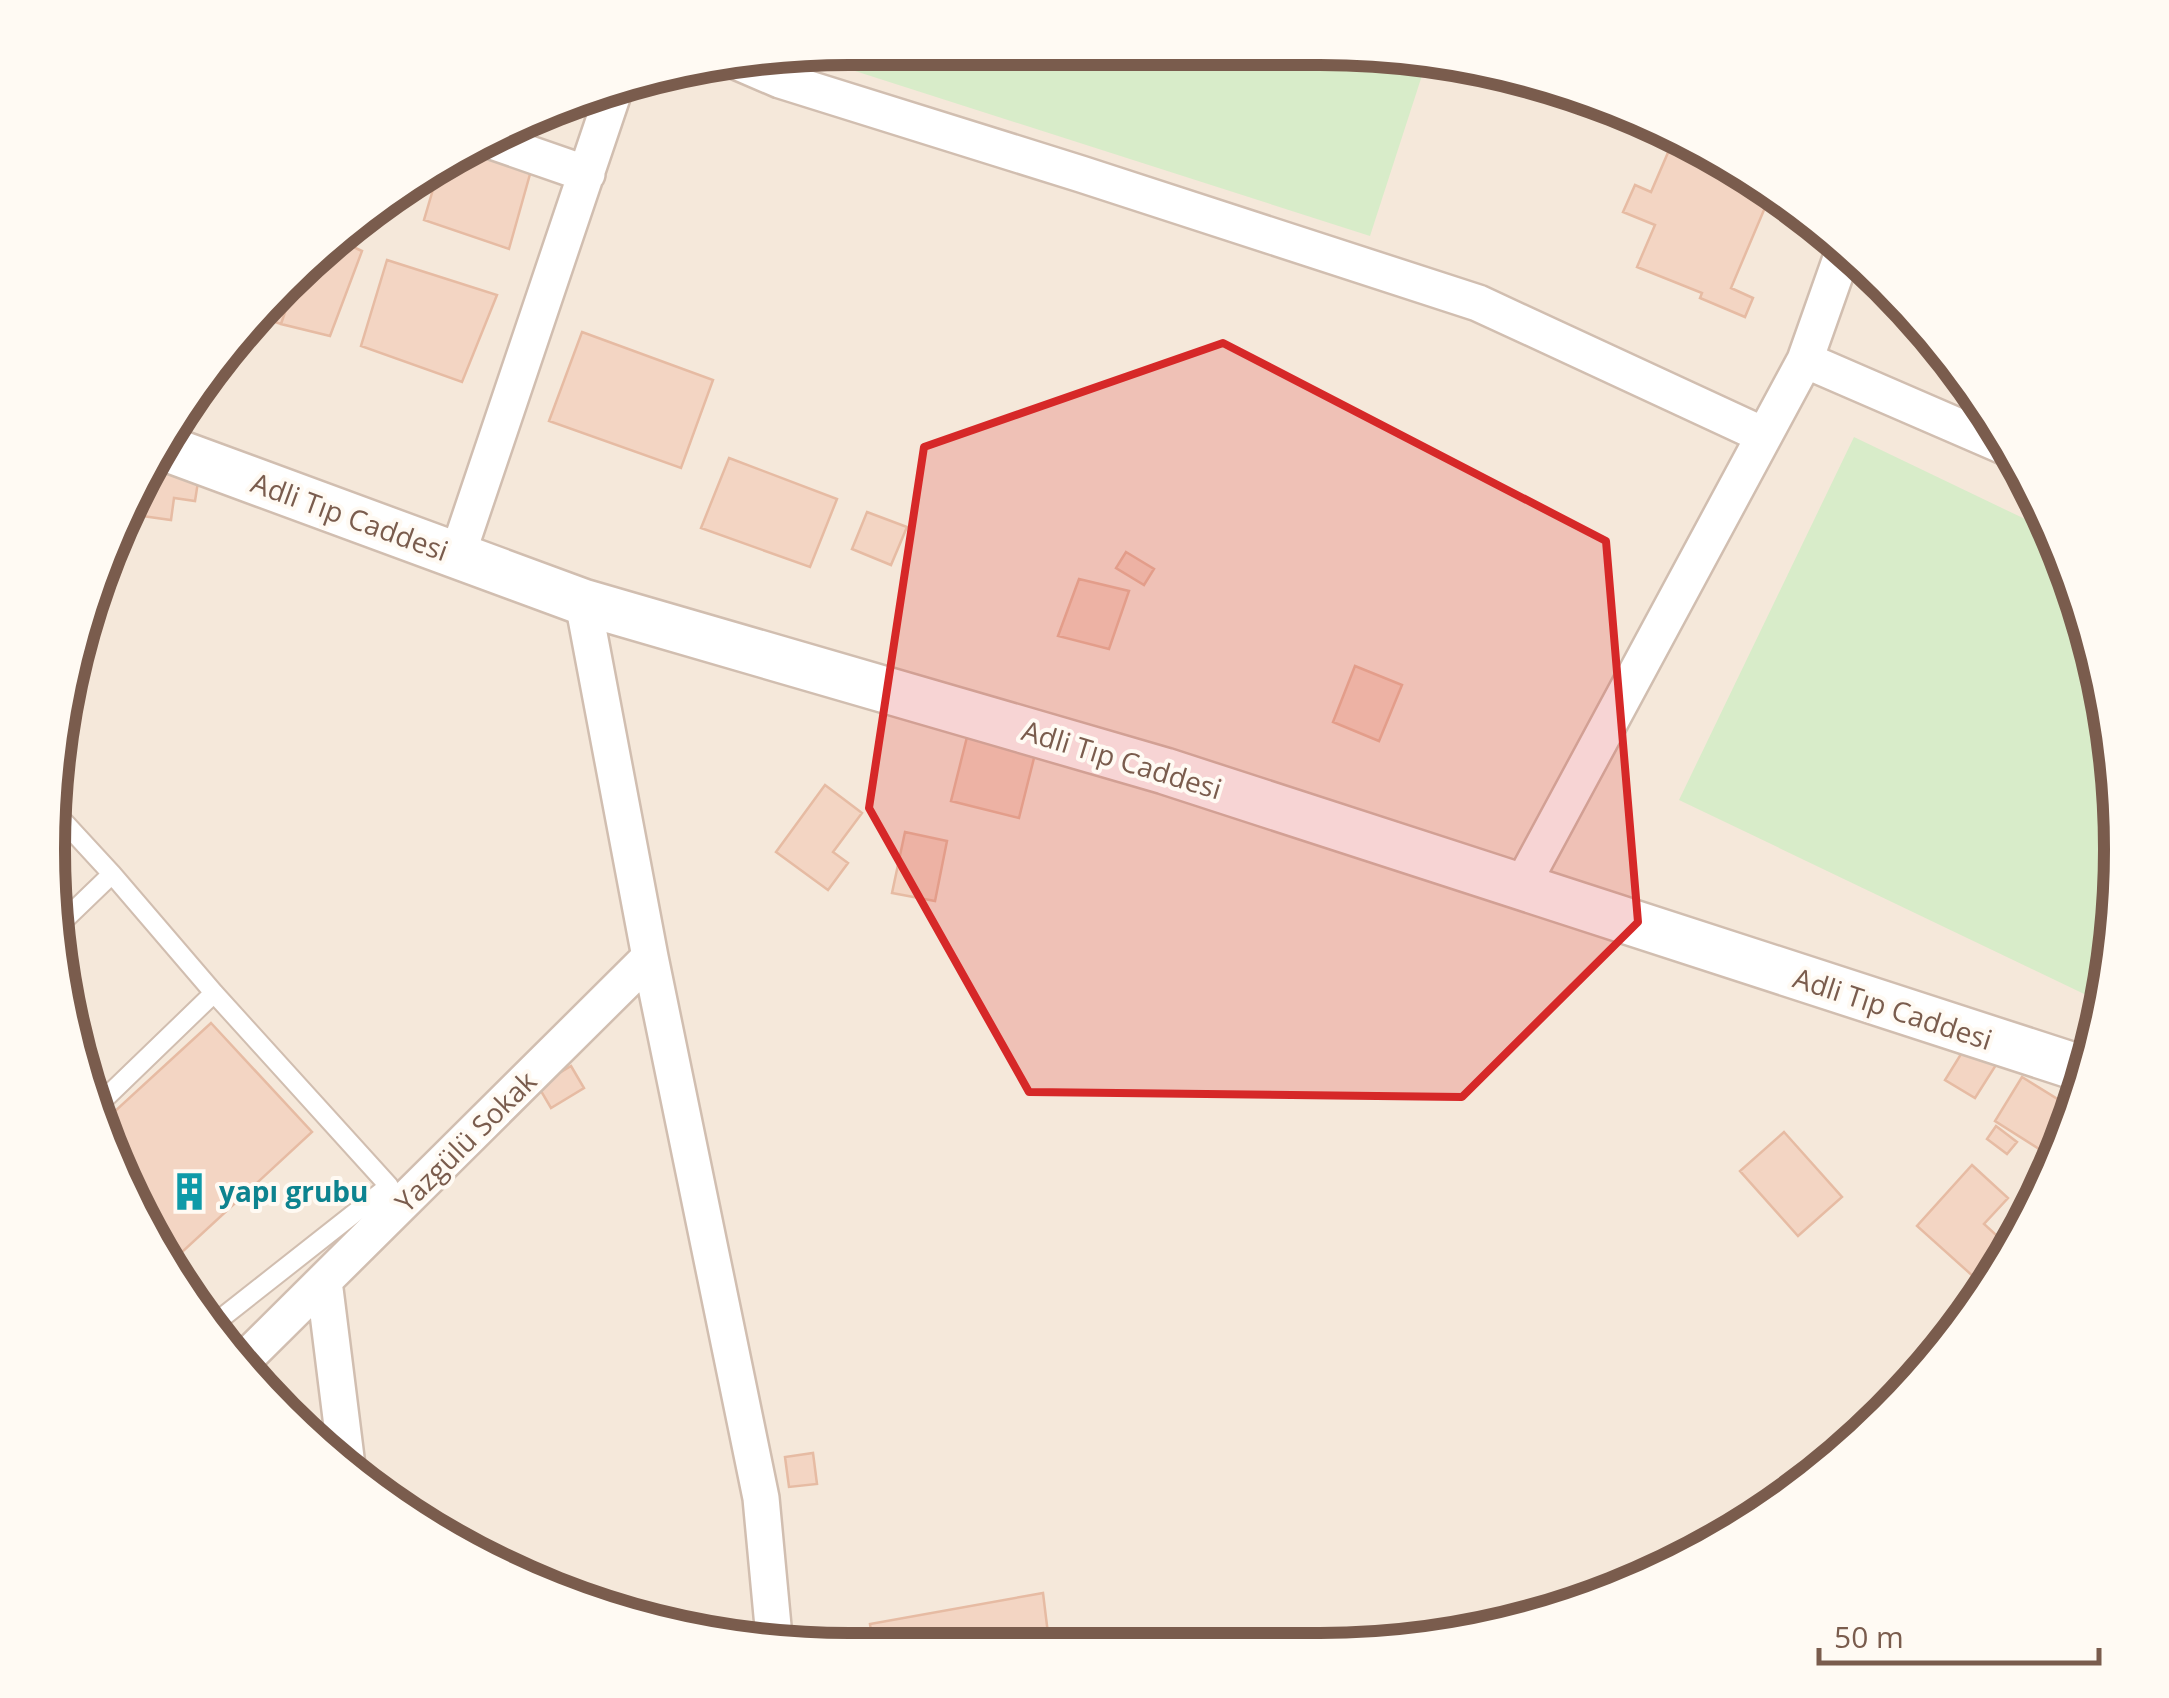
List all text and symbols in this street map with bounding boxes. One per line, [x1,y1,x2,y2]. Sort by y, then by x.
street label: Adli Tıp Caddesi [246,463,454,569]
street label: Adli Tıp Caddesi [1018,711,1226,807]
street label: Adli Tıp Caddesi [1789,958,1997,1058]
street label: Yazgülü Sokak [386,1062,544,1220]
building icon: yapı grubu [168,1170,210,1212]
place label: yapı grubu [219,1172,368,1210]
scale bar [1819,1603,2099,1665]
text: 50 m [1834,1616,1904,1657]

